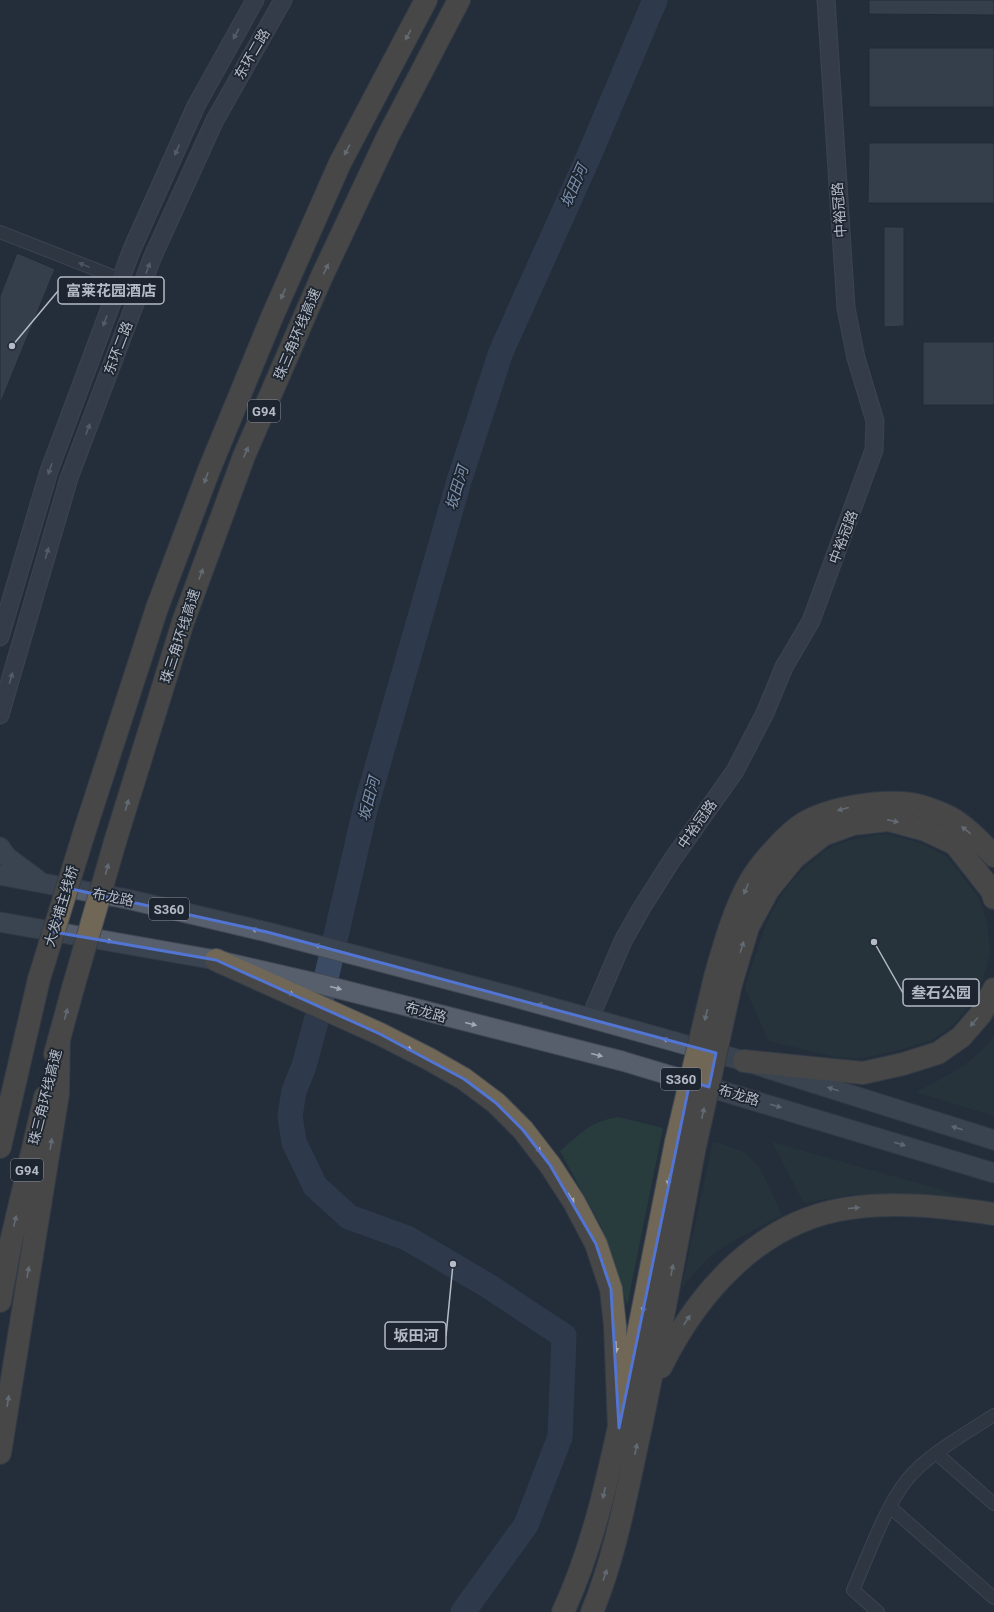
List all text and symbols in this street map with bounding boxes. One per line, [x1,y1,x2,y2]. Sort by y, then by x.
street label: 东环二路 [231,26,273,82]
one-way arrow [232,28,239,40]
one-way arrow [404,29,411,40]
one-way arrow [173,144,179,156]
one-way arrow [344,144,351,155]
water label: 坂田河 [557,159,593,210]
street label: 中裕冠路 [829,182,849,238]
one-way arrow [78,261,90,267]
one-way arrow [146,262,152,274]
one-way arrow [322,263,329,275]
callout: 富莱花园酒店 [58,277,164,304]
text: 富莱花园酒店 [66,282,156,300]
street label: 珠三角环线高速 [270,286,324,382]
one-way arrow [279,288,285,300]
one-way arrow [101,316,107,328]
street label: 东环二路 [100,319,136,377]
road number: G94 [248,400,280,422]
one-way arrow [85,423,91,435]
one-way arrow [243,447,249,458]
water label: 坂田河 [442,461,473,512]
one-way arrow [46,464,52,476]
one-way arrow [202,473,208,485]
street label: 中裕冠路 [825,508,861,566]
one-way arrow [44,547,50,559]
one-way arrow [198,568,204,580]
street label: 珠三角环线高速 [157,587,203,685]
one-way arrow [8,671,14,683]
water label: 坂田河 [354,772,384,823]
street label: 中裕冠路 [674,796,720,852]
one-way arrow [124,798,130,810]
one-way arrow [836,806,849,812]
one-way arrow [887,819,900,825]
one-way arrow [960,825,971,834]
street label: 大发埔主线桥 [41,863,81,949]
one-way arrow [104,863,110,875]
one-way arrow [743,884,749,896]
street label: 布龙路 [91,885,135,909]
road number: S360 [149,898,189,920]
one-way arrow [251,926,263,932]
one-way arrow [101,938,113,944]
one-way arrow [739,941,745,953]
one-way arrow [314,943,326,949]
callout: 叁石公园 [903,979,979,1006]
text: 叁石公园 [911,984,971,1002]
one-way arrow [330,985,342,991]
one-way arrow [284,991,296,997]
street label: 布龙路 [404,999,448,1025]
one-way arrow [536,1002,548,1008]
one-way arrow [63,1008,69,1020]
one-way arrow [703,1009,709,1021]
one-way arrow [969,1017,978,1027]
one-way arrow [464,1021,477,1027]
one-way arrow [662,1037,674,1043]
one-way arrow [402,1045,413,1051]
street label: 珠三角环线高速 [25,1048,65,1146]
one-way arrow [591,1052,603,1058]
road number: S360 [661,1068,701,1090]
street label: 布龙路 [717,1082,761,1108]
one-way arrow [826,1086,838,1092]
one-way arrow [770,1103,782,1109]
one-way arrow [700,1107,706,1119]
one-way arrow [950,1125,962,1131]
one-way arrow [48,1138,54,1150]
one-way arrow [894,1141,906,1147]
one-way arrow [533,1142,541,1153]
road number: G94 [11,1159,43,1181]
one-way arrow [665,1174,671,1186]
one-way arrow [567,1193,575,1203]
one-way arrow [848,1204,860,1211]
one-way arrow [13,1215,19,1228]
one-way arrow [669,1264,675,1277]
one-way arrow [25,1266,31,1278]
one-way arrow [640,1301,646,1314]
one-way arrow [683,1315,691,1325]
callout: 坂田河 [385,1322,446,1349]
text: 坂田河 [393,1327,439,1345]
one-way arrow [613,1341,619,1354]
one-way arrow [5,1394,11,1407]
one-way arrow [634,1443,640,1455]
one-way arrow [600,1487,606,1499]
one-way arrow [602,1569,608,1581]

